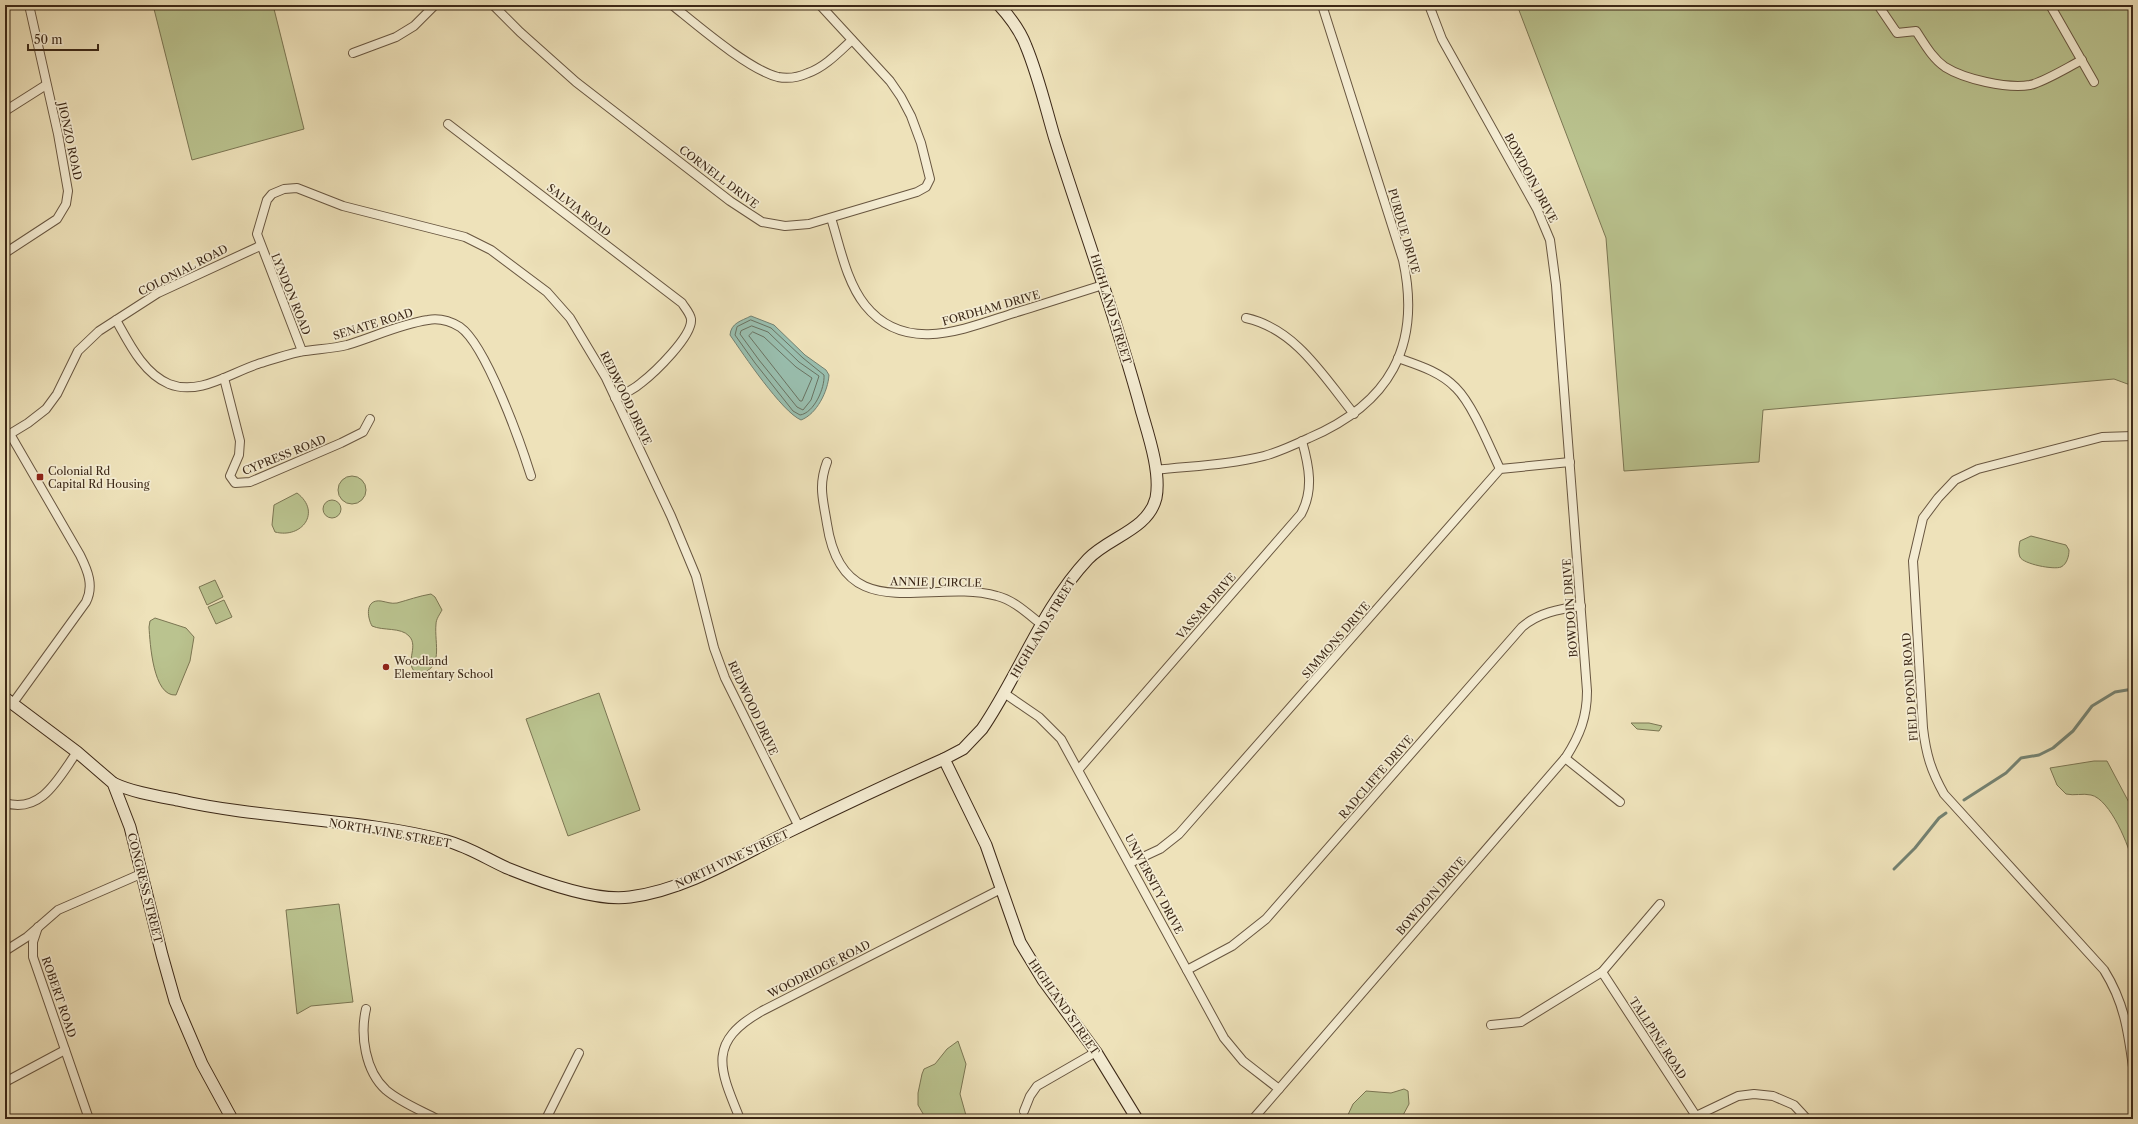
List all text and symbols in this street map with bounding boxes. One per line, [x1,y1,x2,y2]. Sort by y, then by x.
scale bar [28,26,98,52]
text: 50 m [34,32,63,47]
street label: JIONZO ROAD [54,99,85,181]
street label: BOWDOIN DRIVE [1502,131,1561,225]
street label: CORNELL DRIVE [677,143,762,212]
street label: SALVIA ROAD [544,181,614,239]
street label: PURDUE DRIVE [1385,187,1423,276]
street label: COLONIAL ROAD [136,241,230,299]
street label: LYNDON ROAD [268,251,314,337]
street label: HIGHLAND STREET [1088,252,1135,366]
street label: FORDHAM DRIVE [940,287,1042,329]
street label: SENATE ROAD [331,305,415,343]
street label: REDWOOD DRIVE [597,349,655,447]
street label: CYPRESS ROAD [240,432,328,478]
place label: Colonial Rd Capital Rd Housing [48,464,150,491]
marker: Colonial Rd Capital Rd Housing [35,472,45,482]
street label: BOWDOIN DRIVE [1560,558,1580,658]
street label: VASSAR DRIVE [1173,570,1239,643]
street label: ANNIE J CIRCLE [889,574,982,590]
street label: HIGHLAND STREET [1008,575,1079,681]
street label: SIMMONS DRIVE [1299,599,1373,681]
street label: FIELD POND ROAD [1899,632,1921,742]
place label: Woodland Elementary School [393,654,494,681]
street label: REDWOOD DRIVE [725,659,781,758]
marker: Woodland Elementary School [381,662,391,672]
street label: RADCLIFFE DRIVE [1336,732,1416,822]
street label: NORTH VINE STREET [328,815,453,851]
street label: NORTH VINE STREET [673,826,792,892]
street label: CONGRESS STREET [124,831,166,945]
street label: UNIVERSITY DRIVE [1122,832,1186,937]
street label: BOWDOIN DRIVE [1393,854,1469,938]
street label: WOODRIDGE ROAD [765,937,873,1001]
street label: ROBERT ROAD [39,955,79,1039]
street label: HIGHLAND STREET [1025,956,1103,1058]
street label: TALLPINE ROAD [1626,994,1690,1082]

